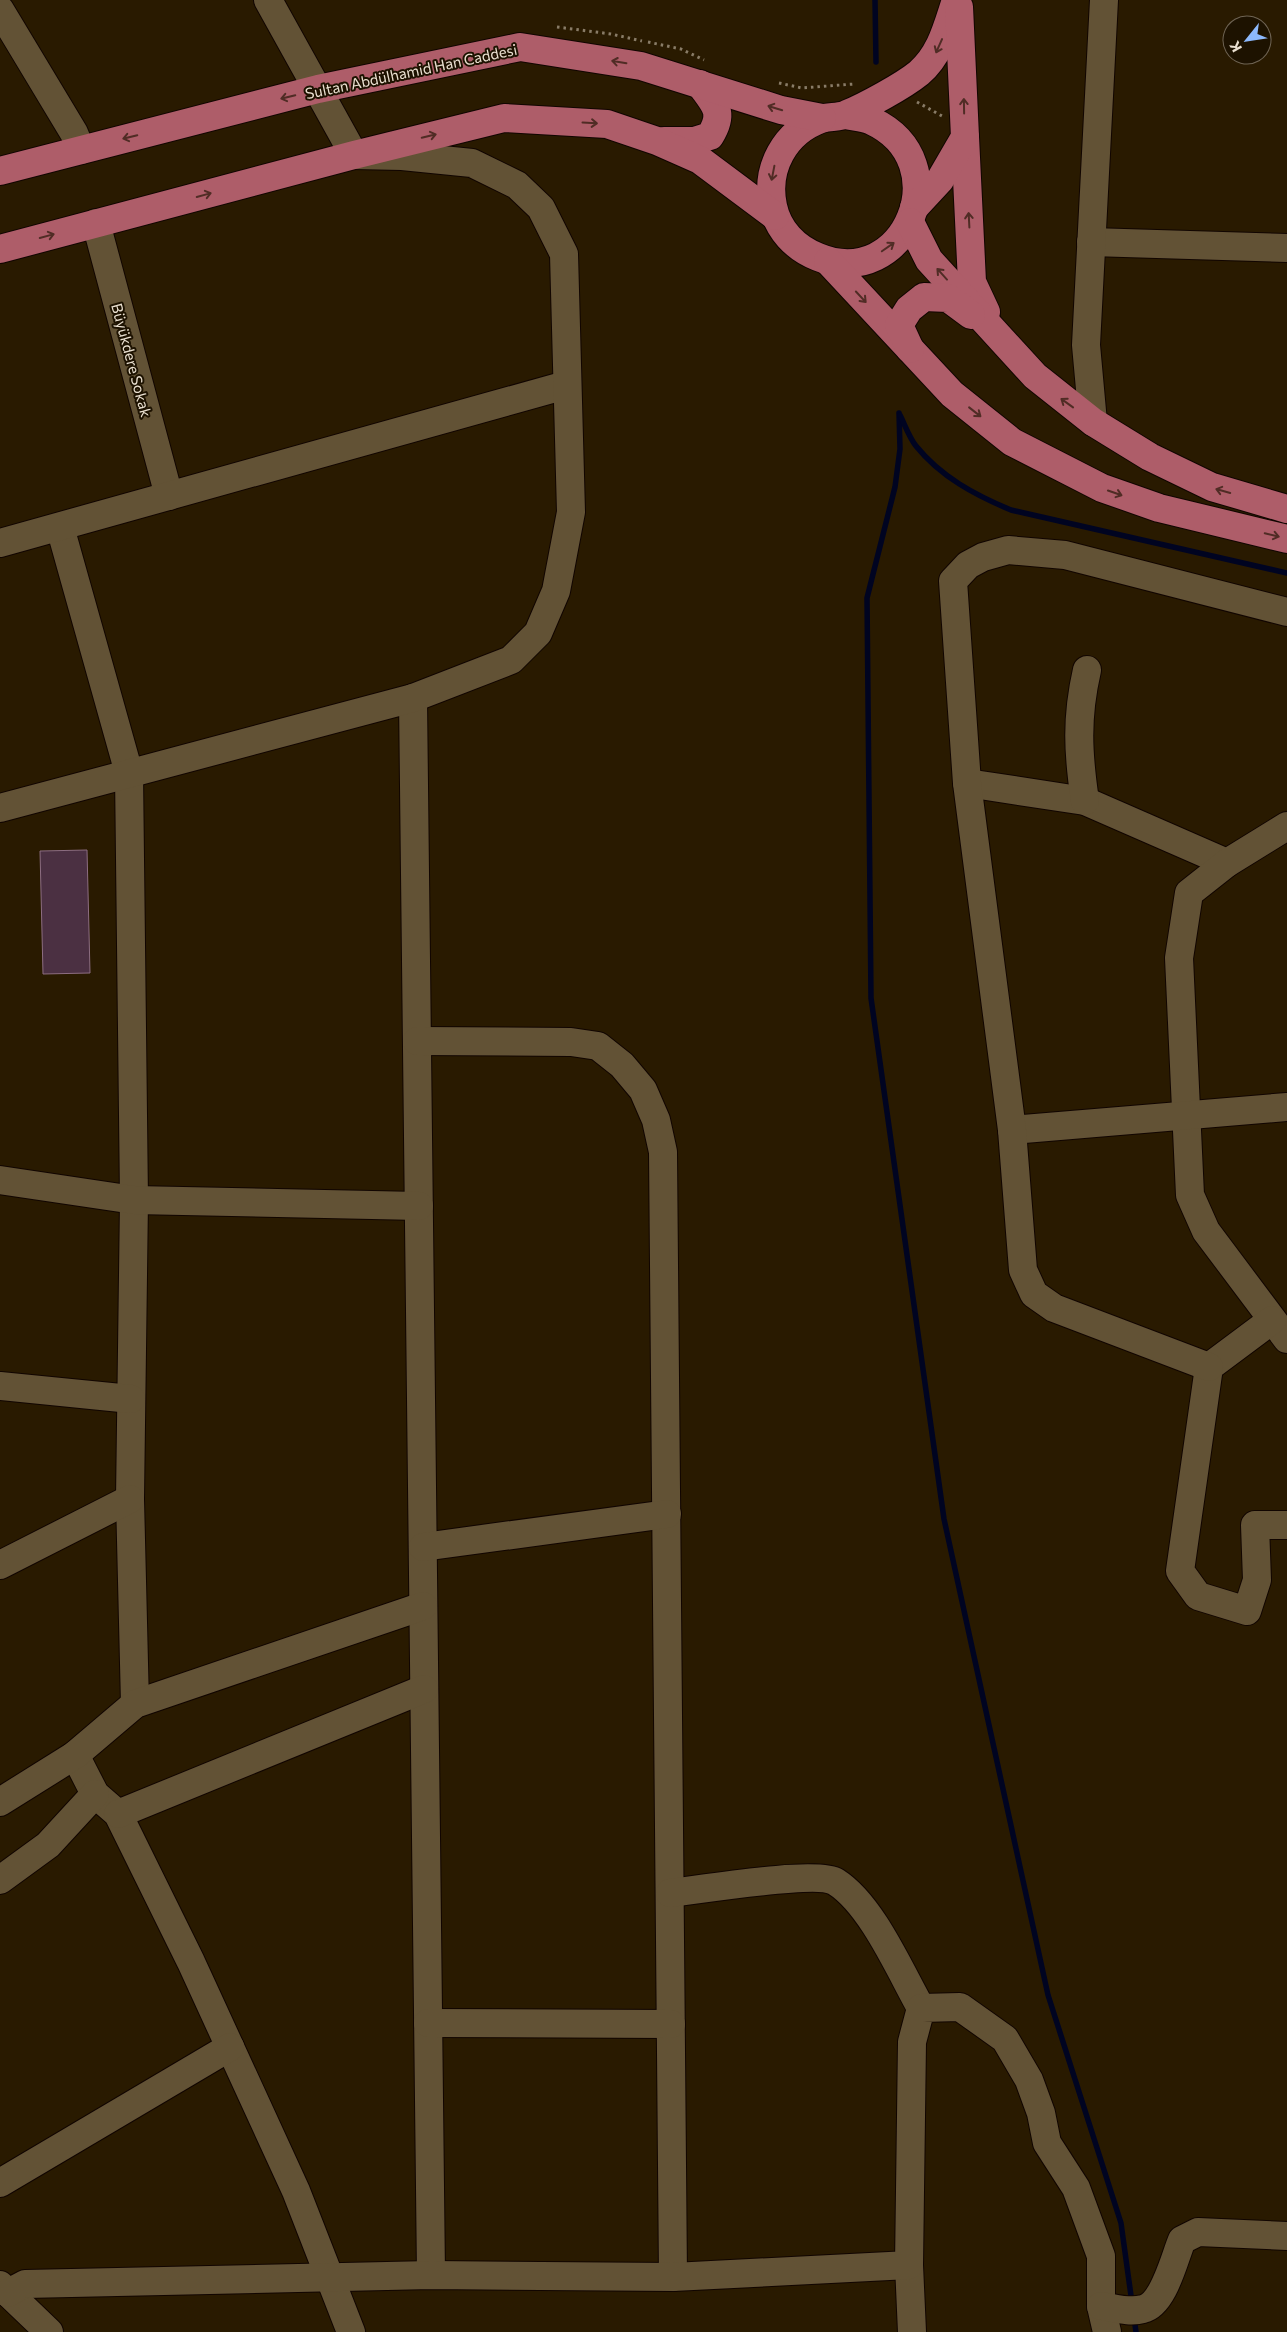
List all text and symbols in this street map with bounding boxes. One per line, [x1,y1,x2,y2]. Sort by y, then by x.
north arrow [1222,15,1272,65]
one-way arrow [934,38,944,53]
text: K [1225,38,1245,55]
street label: Sultan Abdülhamid Han Caddesi [303,40,519,102]
one-way arrow [611,57,627,67]
one-way arrow [280,92,296,102]
one-way arrow [959,98,969,114]
one-way arrow [767,102,783,112]
one-way arrow [581,118,597,127]
one-way arrow [421,131,437,140]
one-way arrow [123,133,139,142]
one-way arrow [768,164,777,180]
one-way arrow [196,189,212,199]
one-way arrow [965,212,974,228]
one-way arrow [39,231,55,240]
one-way arrow [881,242,895,252]
one-way arrow [936,267,948,280]
one-way arrow [855,290,867,303]
street label: Büyükdere Sokak [108,301,156,419]
one-way arrow [1060,398,1074,408]
one-way arrow [968,407,981,418]
one-way arrow [1216,485,1232,495]
one-way arrow [1107,489,1123,498]
one-way arrow [1264,531,1280,540]

